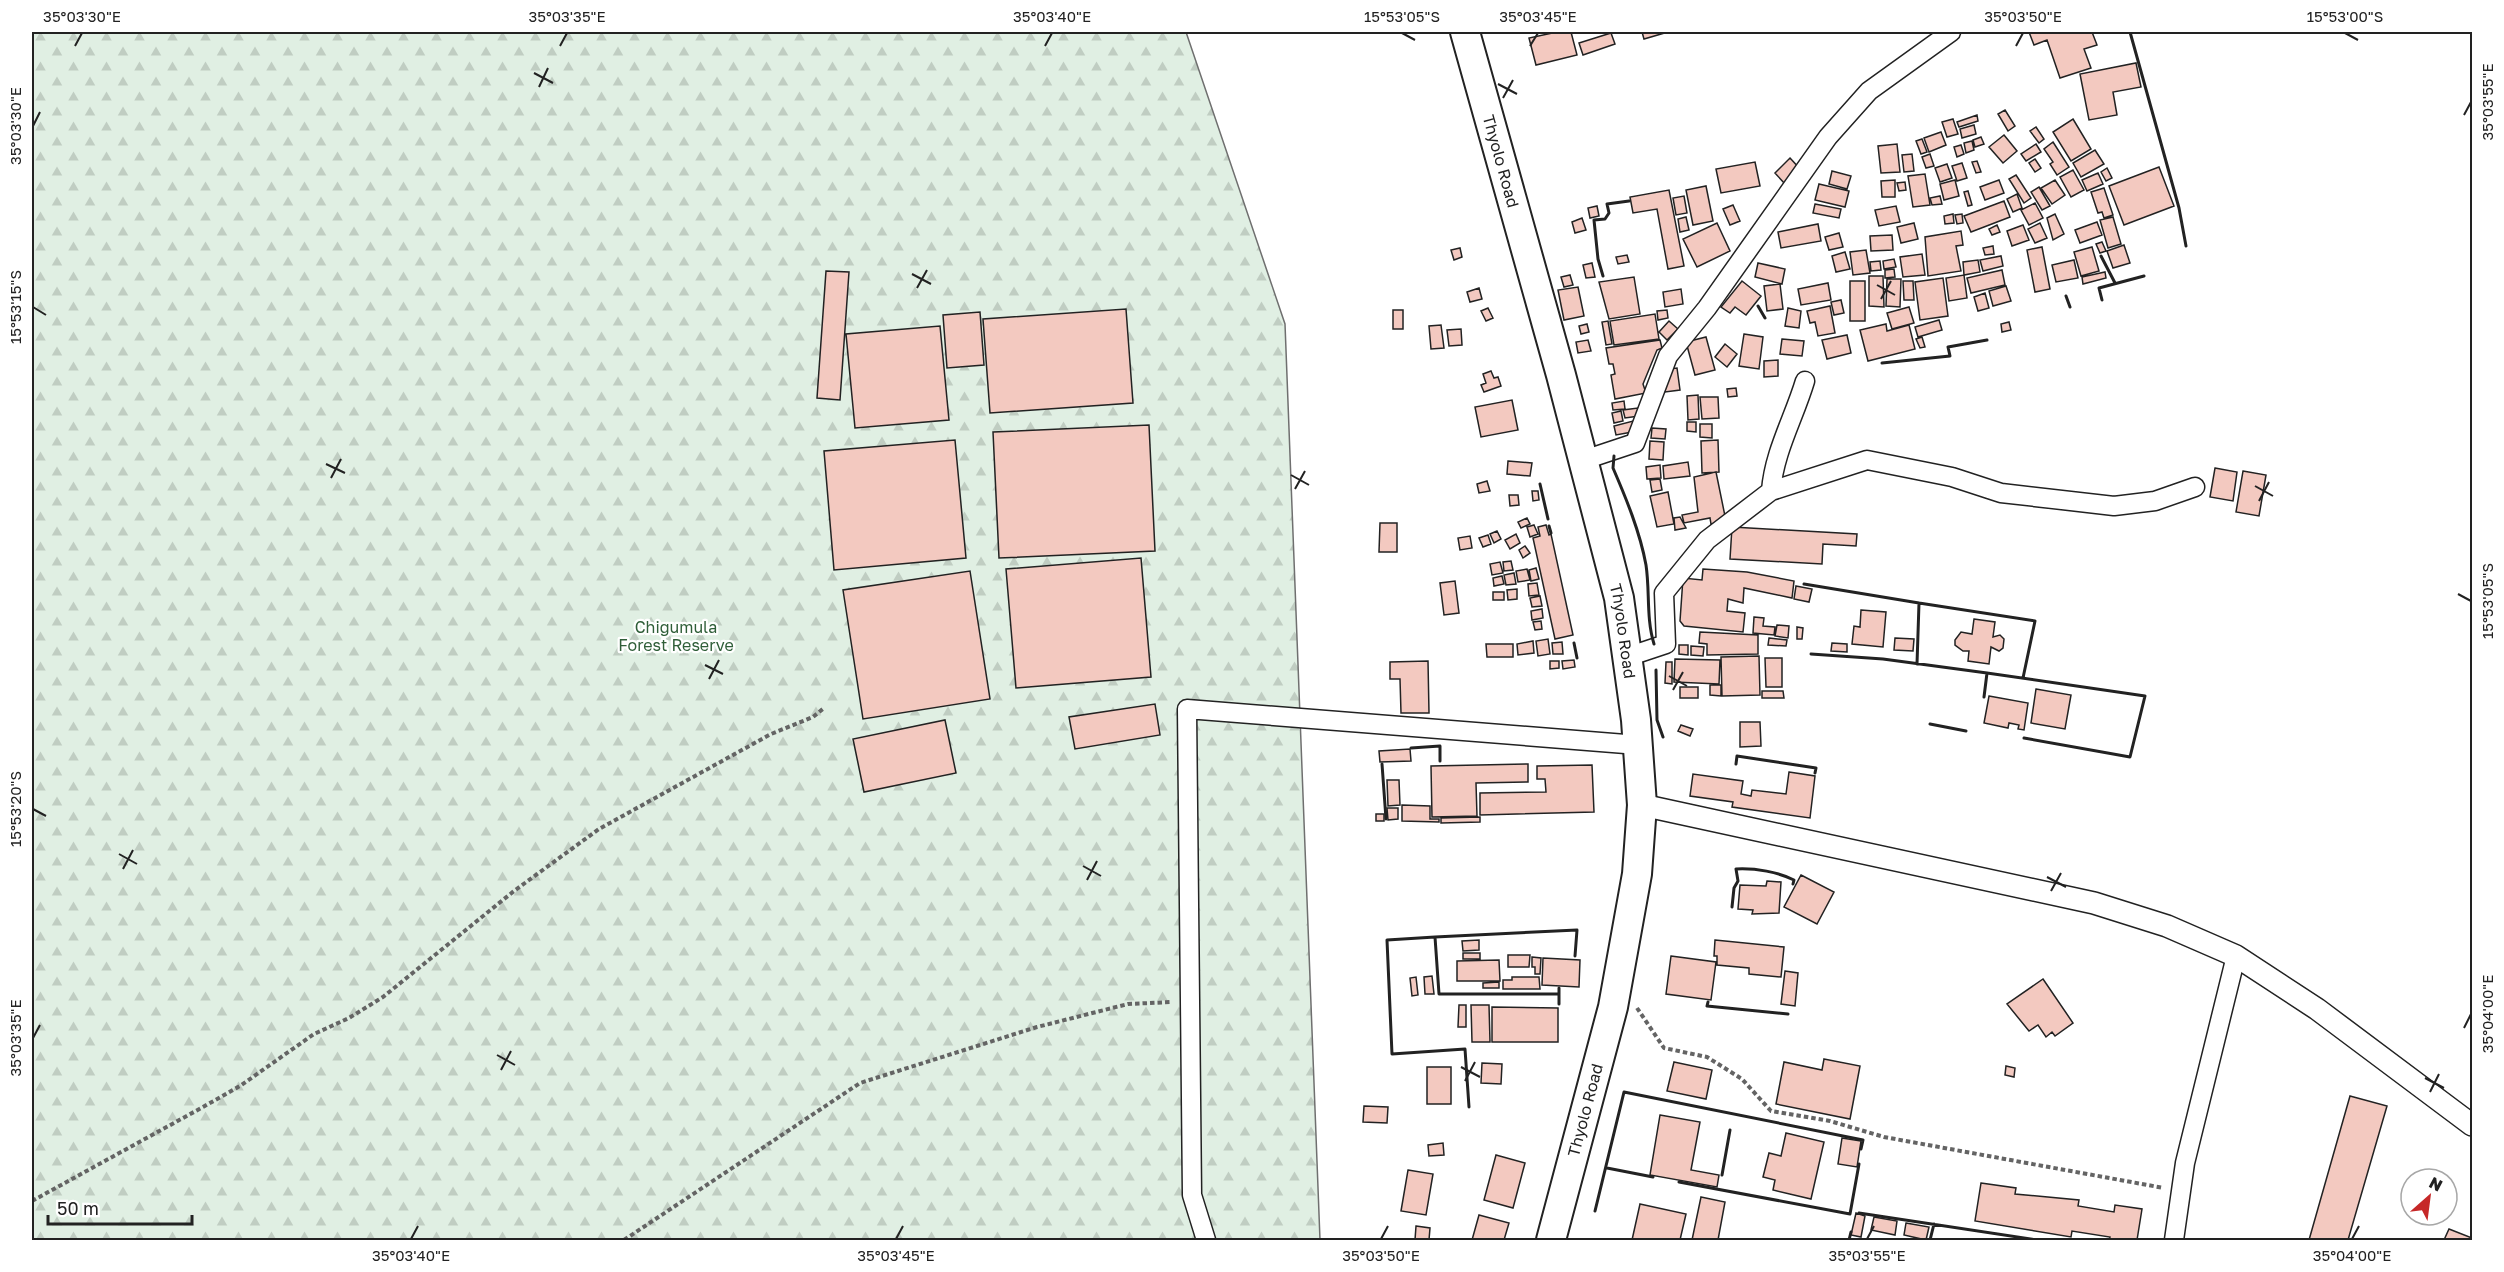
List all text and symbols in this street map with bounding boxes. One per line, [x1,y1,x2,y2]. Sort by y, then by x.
text: 35°03'30"E [43,7,121,25]
text: 35°03'35"E [528,7,606,25]
text: 35°03'40"E [1013,7,1091,25]
text: 15°53'05"S [1364,7,1440,25]
text: 35°03'45"E [1499,7,1577,25]
text: 35°03'50"E [1984,7,2062,25]
text: 15°53'00"S [2307,7,2383,25]
text: 35°03'55"E [2478,63,2496,141]
text: 35°03'30"E [6,87,24,165]
street label: Thyolo Road [1479,112,1524,210]
text: 15°53'15"S [6,270,24,344]
text: 15°53'05"S [2478,563,2496,639]
street label: Thyolo Road [1606,582,1640,680]
park label: Chigumula Forest Reserve [618,617,734,655]
text: 15°53'20"S [6,771,24,847]
text: 35°04'00"E [2478,975,2496,1053]
text: 35°03'35"E [6,999,24,1077]
street label: Thyolo Road [1563,1061,1607,1159]
north arrow [2399,1167,2459,1227]
text: N [2426,1172,2446,1195]
scale bar [48,1188,192,1226]
text: 50 m [57,1197,99,1219]
text: 35°03'40"E [372,1246,450,1264]
text: 35°03'45"E [857,1246,935,1264]
text: 35°03'50"E [1342,1246,1420,1264]
text: 35°03'55"E [1828,1246,1906,1264]
text: 35°04'00"E [2313,1246,2391,1264]

